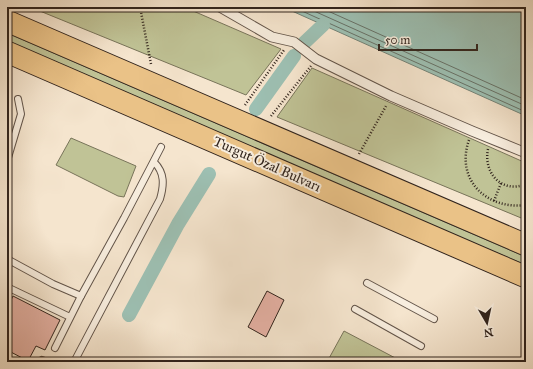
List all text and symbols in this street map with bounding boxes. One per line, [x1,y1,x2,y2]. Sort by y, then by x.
scale bar [379,26,477,52]
text: 50 m [385,33,410,47]
street label: Turgut Özal Bulvarı [211,131,324,195]
north arrow [467,303,507,343]
text: N [482,325,494,340]

